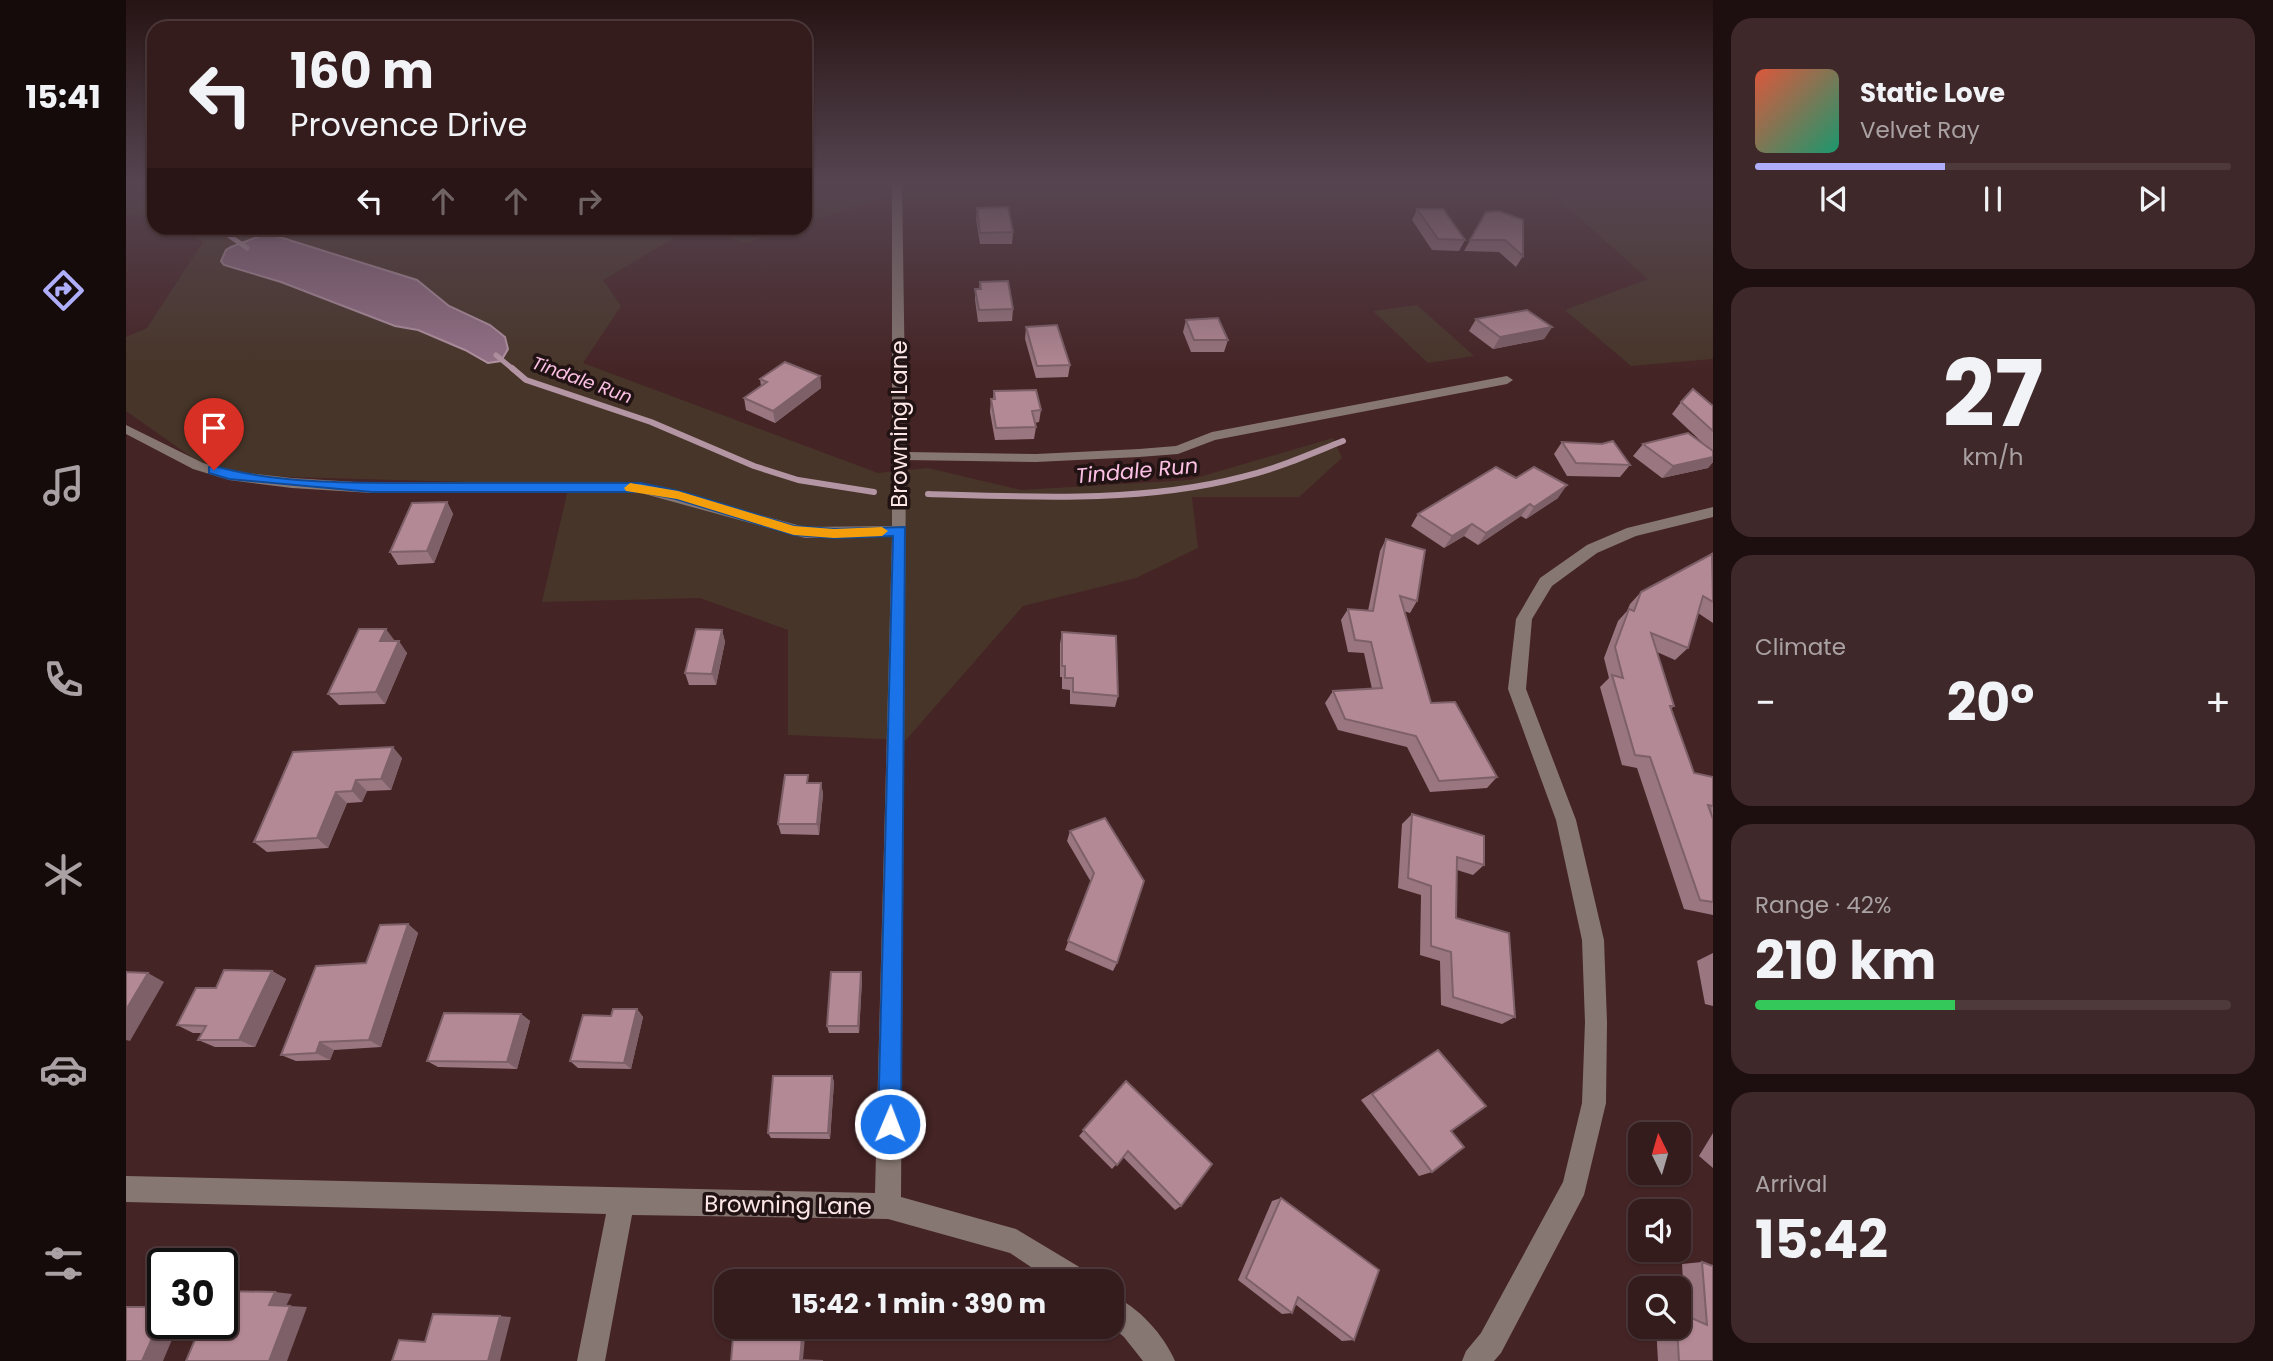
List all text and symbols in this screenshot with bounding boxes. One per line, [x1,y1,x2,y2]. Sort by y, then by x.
text: 160 m [290,37,434,105]
icon: left [175,49,266,140]
text: 15:41 [25,74,101,119]
text: Static Love [1860,75,2005,111]
text: Provence Drive [290,102,527,147]
text: Velvet Ray [1860,114,1980,146]
icon: previous [1815,180,1853,218]
icon: pause [1974,180,2012,218]
icon: next [2133,180,2171,218]
icon: left [351,182,389,220]
icon: ahead [424,182,462,220]
icon: ahead [497,182,535,220]
icon: right [570,182,608,220]
icon: directions [39,266,88,315]
text: 27 [1943,330,2043,458]
street label: Browning Lane [883,340,915,508]
water label: Tindale Run [529,350,636,409]
pin [184,398,244,470]
icon: arrive [195,409,233,447]
text: km/h [1962,441,2024,473]
water label: Tindale Run [1075,451,1199,490]
icon: music [39,461,88,510]
text: Climate [1755,631,1846,663]
icon: phone [39,655,88,704]
text: 20° [1947,666,2034,739]
text: − [1755,676,1776,729]
text: + [2205,676,2231,729]
icon: climate [39,850,88,899]
text: Range · 42% [1755,889,1891,921]
text: 210 km [1755,924,1936,997]
icon: car [39,1045,88,1094]
position arrow [853,1087,927,1161]
north arrow [1628,1122,1690,1185]
map controls [1628,1122,1691,1339]
text: Arrival [1755,1168,1827,1200]
street label: Browning Lane [704,1188,872,1222]
button: sound [1628,1199,1691,1262]
text: 15:42 [1755,1203,1888,1276]
icon: filters [39,1239,88,1288]
speed limit sign: 30 [147,1248,238,1339]
button: search [1628,1276,1691,1339]
text: 15:42 · 1 min · 390 m [792,1286,1046,1322]

